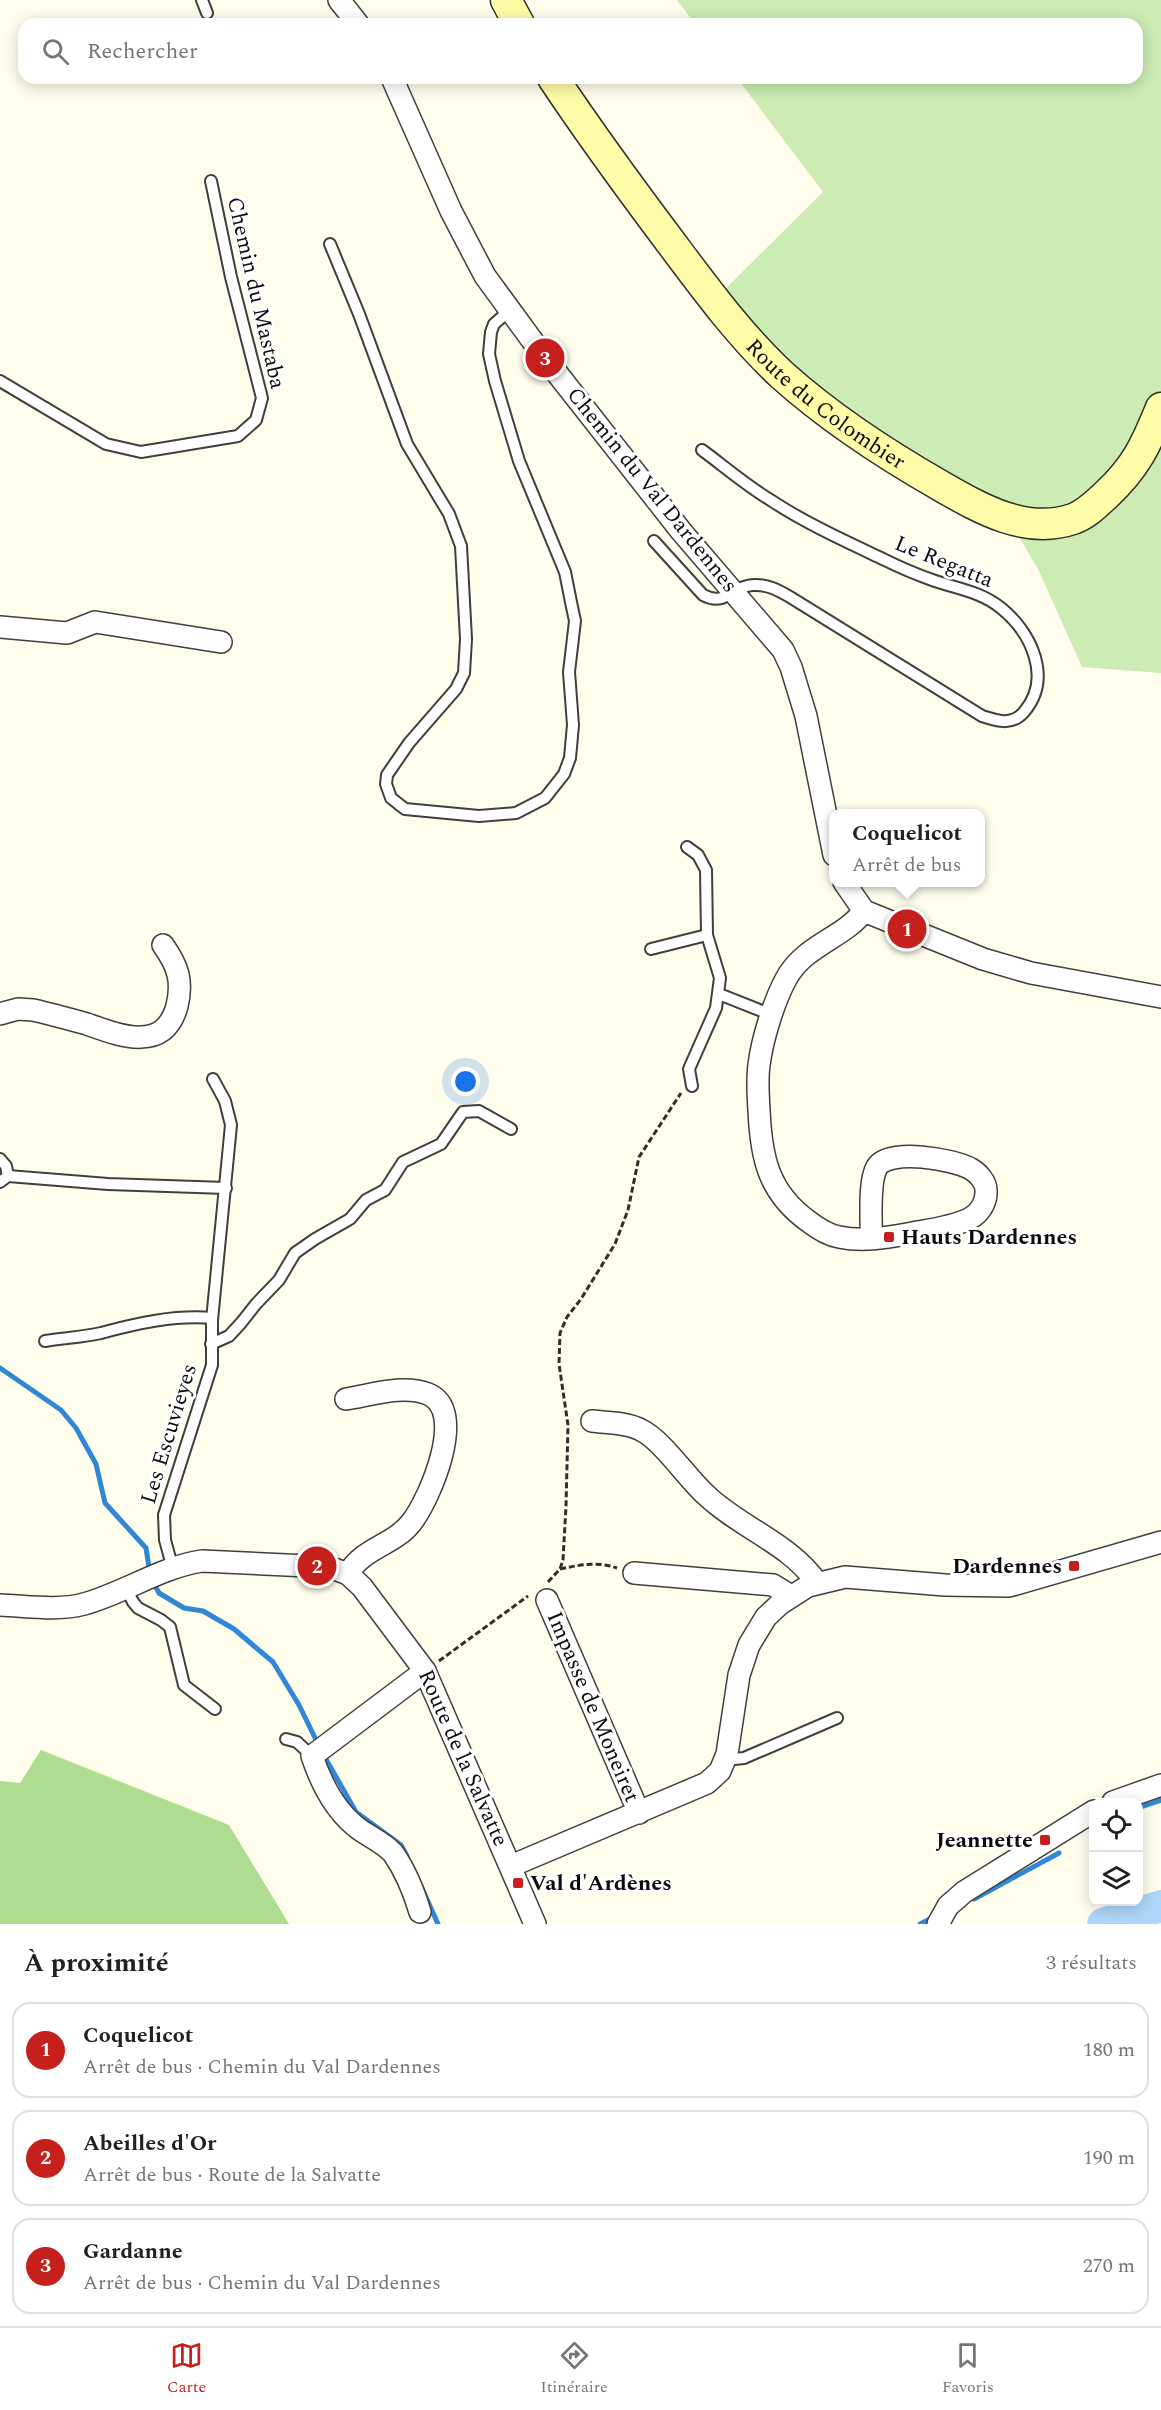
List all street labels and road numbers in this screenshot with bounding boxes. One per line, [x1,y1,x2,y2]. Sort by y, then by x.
street label: Chemin du Mastaba [218,194,294,393]
street label: Route du Colombier [738,331,912,478]
street label: Chemin du Val Dardennes [558,380,746,600]
street label: Le Regatta [890,527,999,597]
street label: Les Escuvieyes [132,1360,206,1508]
street label: Impasse de Moneiret [538,1606,648,1808]
street label: Route de la Salvatte [409,1664,517,1852]

